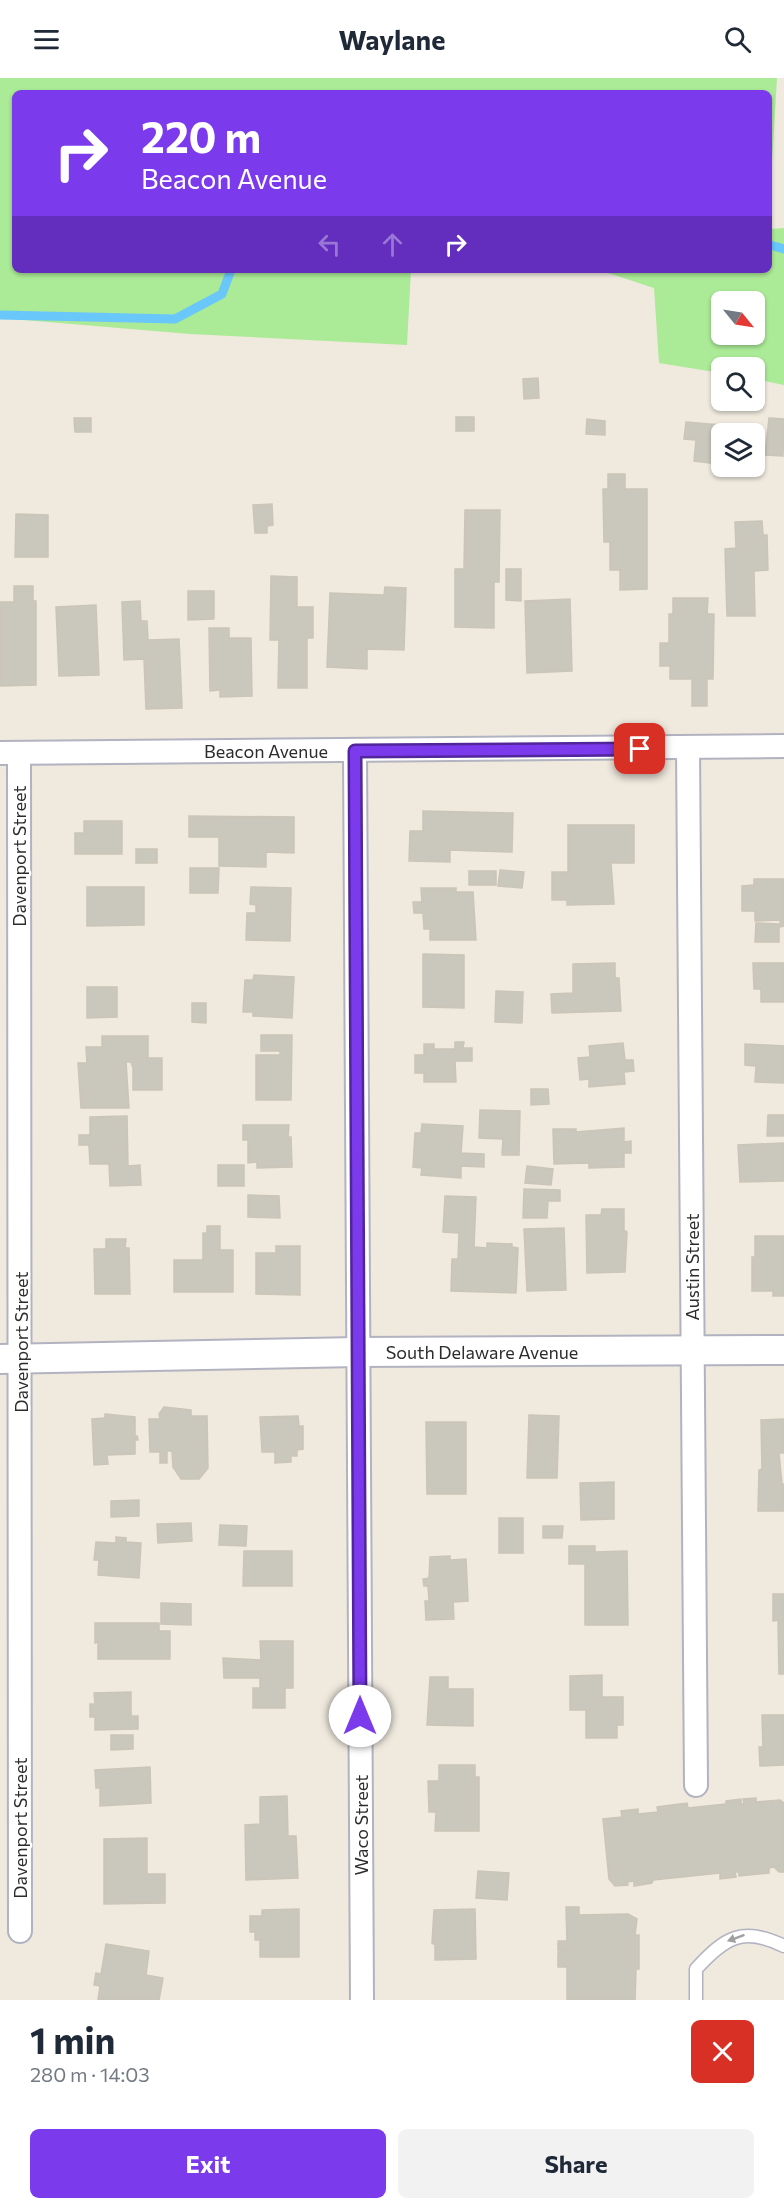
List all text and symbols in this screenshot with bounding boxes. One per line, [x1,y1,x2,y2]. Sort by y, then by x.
icon: menu [30,23,63,56]
text: Waylane [339,23,445,56]
icon: search [721,23,754,56]
text: 220 m [141,110,261,162]
icon: right [42,114,120,192]
text: Beacon Avenue [141,162,327,195]
icon: left [313,228,346,261]
icon: ahead [376,228,409,261]
icon: right [439,228,472,261]
north arrow [711,291,765,345]
map controls [711,291,765,477]
button: search [711,357,765,411]
button: layers [711,423,765,477]
pin [614,723,665,774]
icon: arrive [623,732,656,765]
street label: Beacon Avenue [204,740,328,762]
street label: Davenport Street [8,785,30,927]
street label: Austin Street [681,1213,703,1321]
street label: Davenport Street [10,1271,32,1413]
street label: South Delaware Avenue [386,1341,578,1363]
position arrow [328,1684,392,1748]
street label: Davenport Street [9,1757,31,1899]
street label: Waco Street [350,1775,372,1875]
one-way arrow [726,1934,744,1944]
text: 1 min [30,2017,115,2061]
button: close [691,2020,754,2083]
text: 280 m · 14:03 [30,2062,150,2086]
button: Exit [30,2129,386,2198]
button: Share [398,2129,754,2198]

